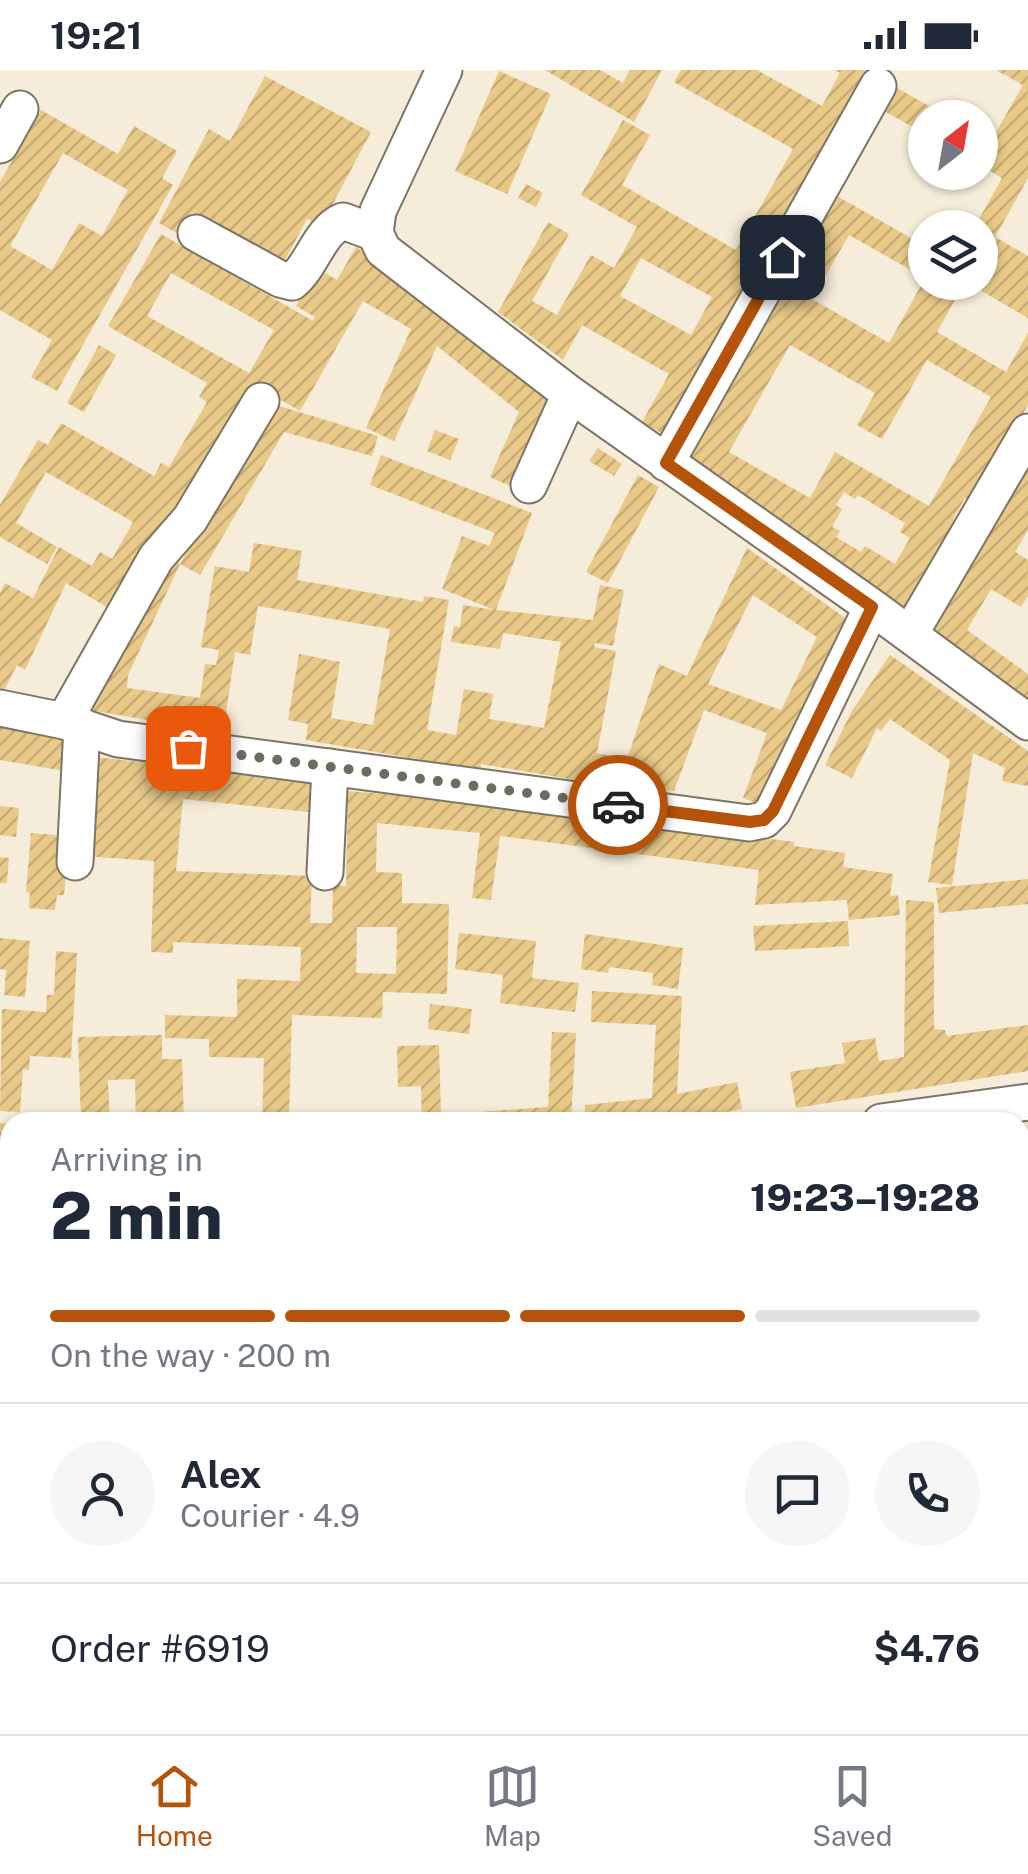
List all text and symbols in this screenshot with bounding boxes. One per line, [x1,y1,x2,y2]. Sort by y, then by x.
text: 19:21 [50,13,143,58]
north arrow [908,100,998,190]
map controls [908,100,998,300]
button: layers [908,210,998,300]
pin [740,215,825,300]
icon: home [755,230,810,285]
pin [146,706,231,791]
icon: bag [161,721,216,776]
courier [568,755,668,855]
icon: car [591,778,646,833]
text: Arriving in [50,1141,203,1178]
text: 19:23–19:28 [750,1175,980,1220]
text: 2 min [50,1177,223,1254]
text: On the way · 200 m [50,1337,331,1374]
button: person [50,1441,155,1546]
button: chat [745,1441,850,1546]
button: phone [875,1441,980,1546]
text: Alex [180,1452,262,1497]
text: Courier · 4.9 [180,1497,360,1534]
text: Order #6919 [50,1626,270,1671]
text: $4.76 [874,1626,980,1671]
tab: Home [136,1759,213,1852]
tab: Map [484,1759,541,1852]
tab: Saved [812,1759,892,1852]

